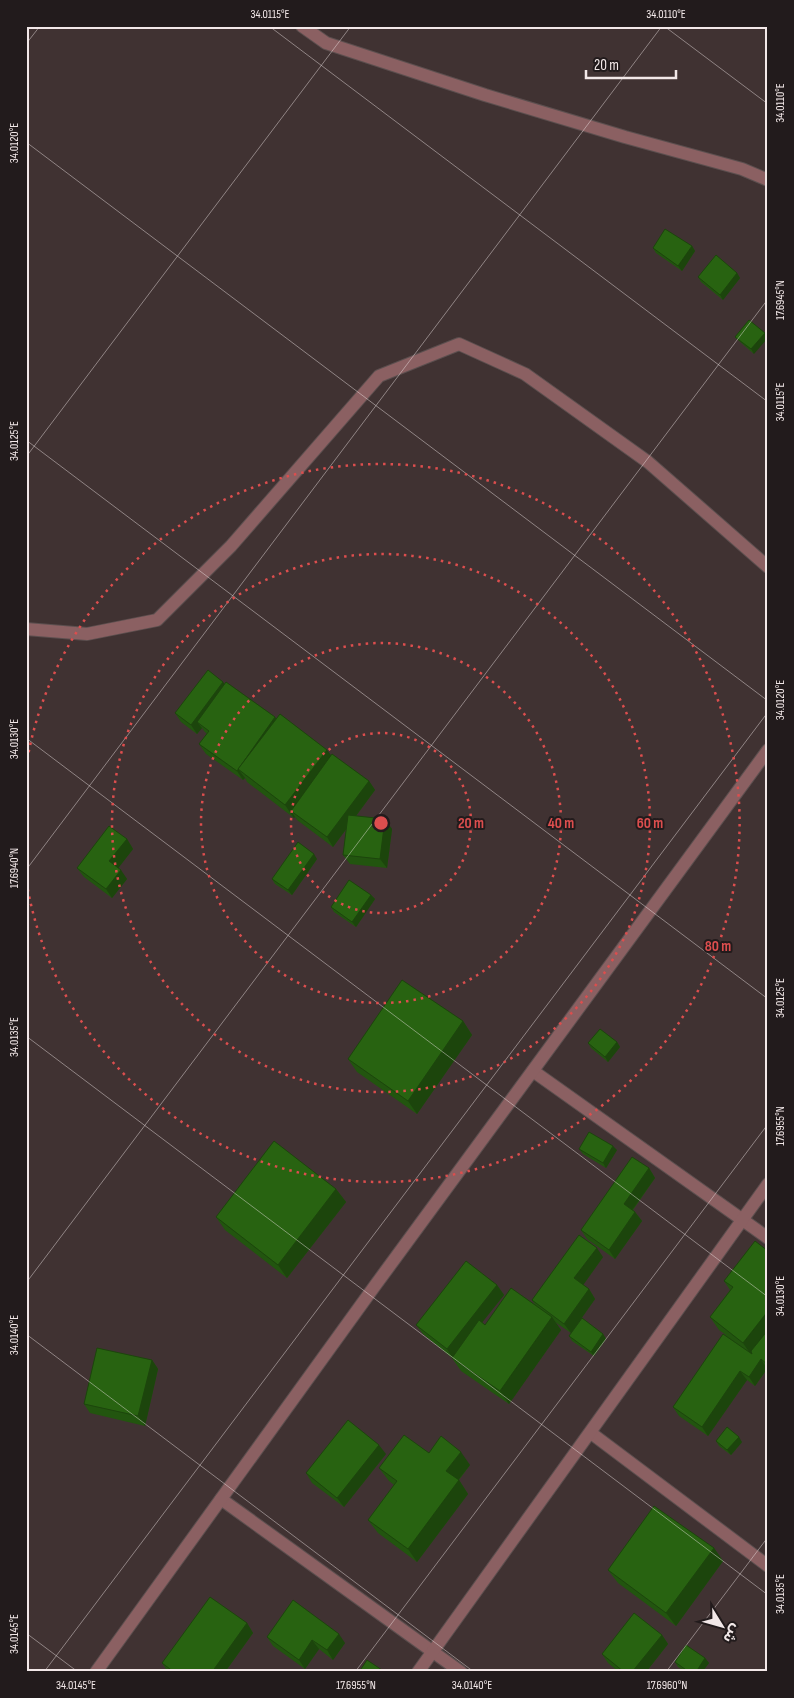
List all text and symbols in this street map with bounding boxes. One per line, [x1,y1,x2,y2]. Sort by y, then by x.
text: 34.0115°E [250,7,290,22]
text: 34.0110°E [646,7,686,22]
scale bar [586,48,676,80]
text: 20 m [594,56,619,75]
text: 34.0110°E [773,83,788,123]
text: 34.0120°E [7,123,22,163]
text: 17.6945°N [773,280,788,320]
text: 34.0115°E [773,382,788,422]
text: 34.0125°E [7,421,22,461]
text: 34.0120°E [773,680,788,720]
text: 34.0130°E [7,719,22,759]
centre of rings [372,814,390,832]
text: 20 m [458,814,484,833]
text: 40 m [548,814,574,833]
text: 60 m [637,814,663,833]
text: 17.6940°N [7,848,22,888]
text: 80 m [705,937,731,956]
text: 34.0125°E [773,978,788,1018]
text: 34.0135°E [7,1017,22,1057]
text: 17.6955°N [773,1106,788,1146]
text: 34.0130°E [773,1276,788,1316]
text: 34.0140°E [7,1315,22,1355]
text: 34.0135°E [773,1574,788,1614]
north arrow [696,1600,746,1650]
text: 34.0145°E [7,1614,22,1654]
text: ش [719,1621,745,1646]
text: 34.0145°E [56,1678,96,1693]
text: 17.6955°N [336,1678,376,1693]
text: 34.0140°E [452,1678,492,1693]
text: 17.6960°N [647,1678,687,1693]

